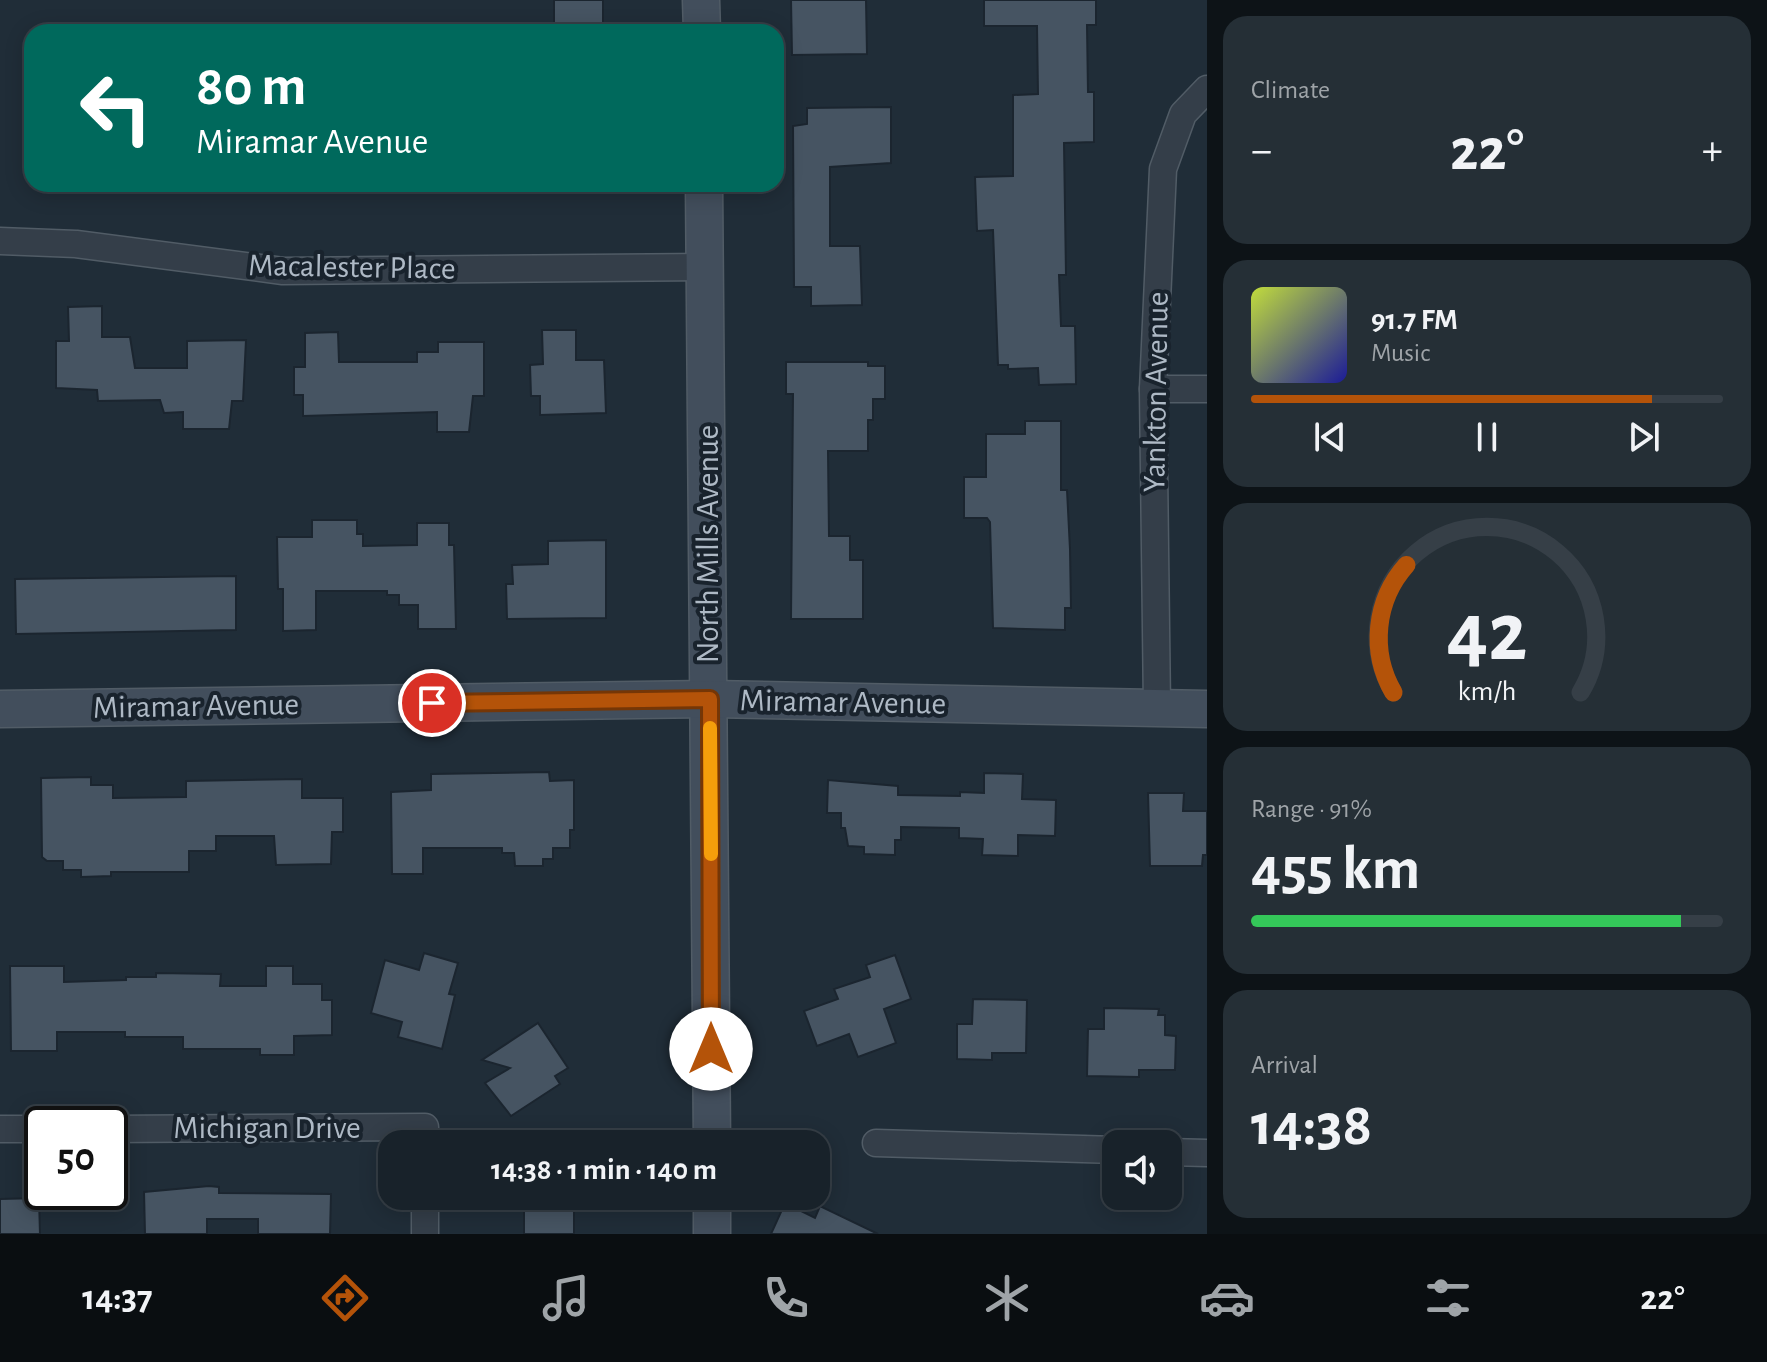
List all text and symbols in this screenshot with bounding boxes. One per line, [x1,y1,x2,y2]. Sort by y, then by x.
icon: left [64,56,168,160]
text: 80 m [196,59,306,115]
text: Climate [1251,77,1330,103]
text: 22° [1450,121,1524,181]
text: Miramar Avenue [196,124,428,160]
text: − [1251,129,1272,173]
text: + [1702,129,1723,173]
street label: Macalester Place [248,249,456,285]
street label: Yankton Avenue [1138,291,1174,493]
text: 91.7 FM [1371,305,1458,335]
text: Music [1371,340,1430,366]
icon: previous [1308,415,1352,459]
icon: pause [1465,415,1509,459]
icon: next [1622,415,1666,459]
street label: North Mills Avenue [692,425,724,663]
text: 42 [1446,592,1528,676]
pin [398,669,466,737]
text: km/h [1458,677,1516,706]
icon: arrive [410,681,454,725]
street label: Miramar Avenue [740,684,946,720]
street label: Miramar Avenue [93,688,299,724]
text: Range · 91% [1251,796,1372,822]
text: 455 km [1251,840,1420,900]
position arrow [669,1007,753,1091]
text: Arrival [1251,1052,1318,1078]
text: 14:38 [1251,1096,1372,1156]
speed limit sign: 50 [24,1106,128,1210]
street label: Michigan Drive [173,1112,361,1144]
map controls [1102,1130,1182,1210]
button: sound [1102,1130,1182,1210]
text: 14:38 · 1 min · 140 m [491,1155,717,1185]
icon: directions [317,1270,373,1326]
icon: music [538,1270,594,1326]
icon: phone [758,1270,814,1326]
icon: climate [979,1270,1035,1326]
icon: car [1199,1270,1255,1326]
icon: filters [1420,1270,1476,1326]
text: 14:37 [82,1280,153,1316]
text: 22° [1640,1280,1685,1316]

